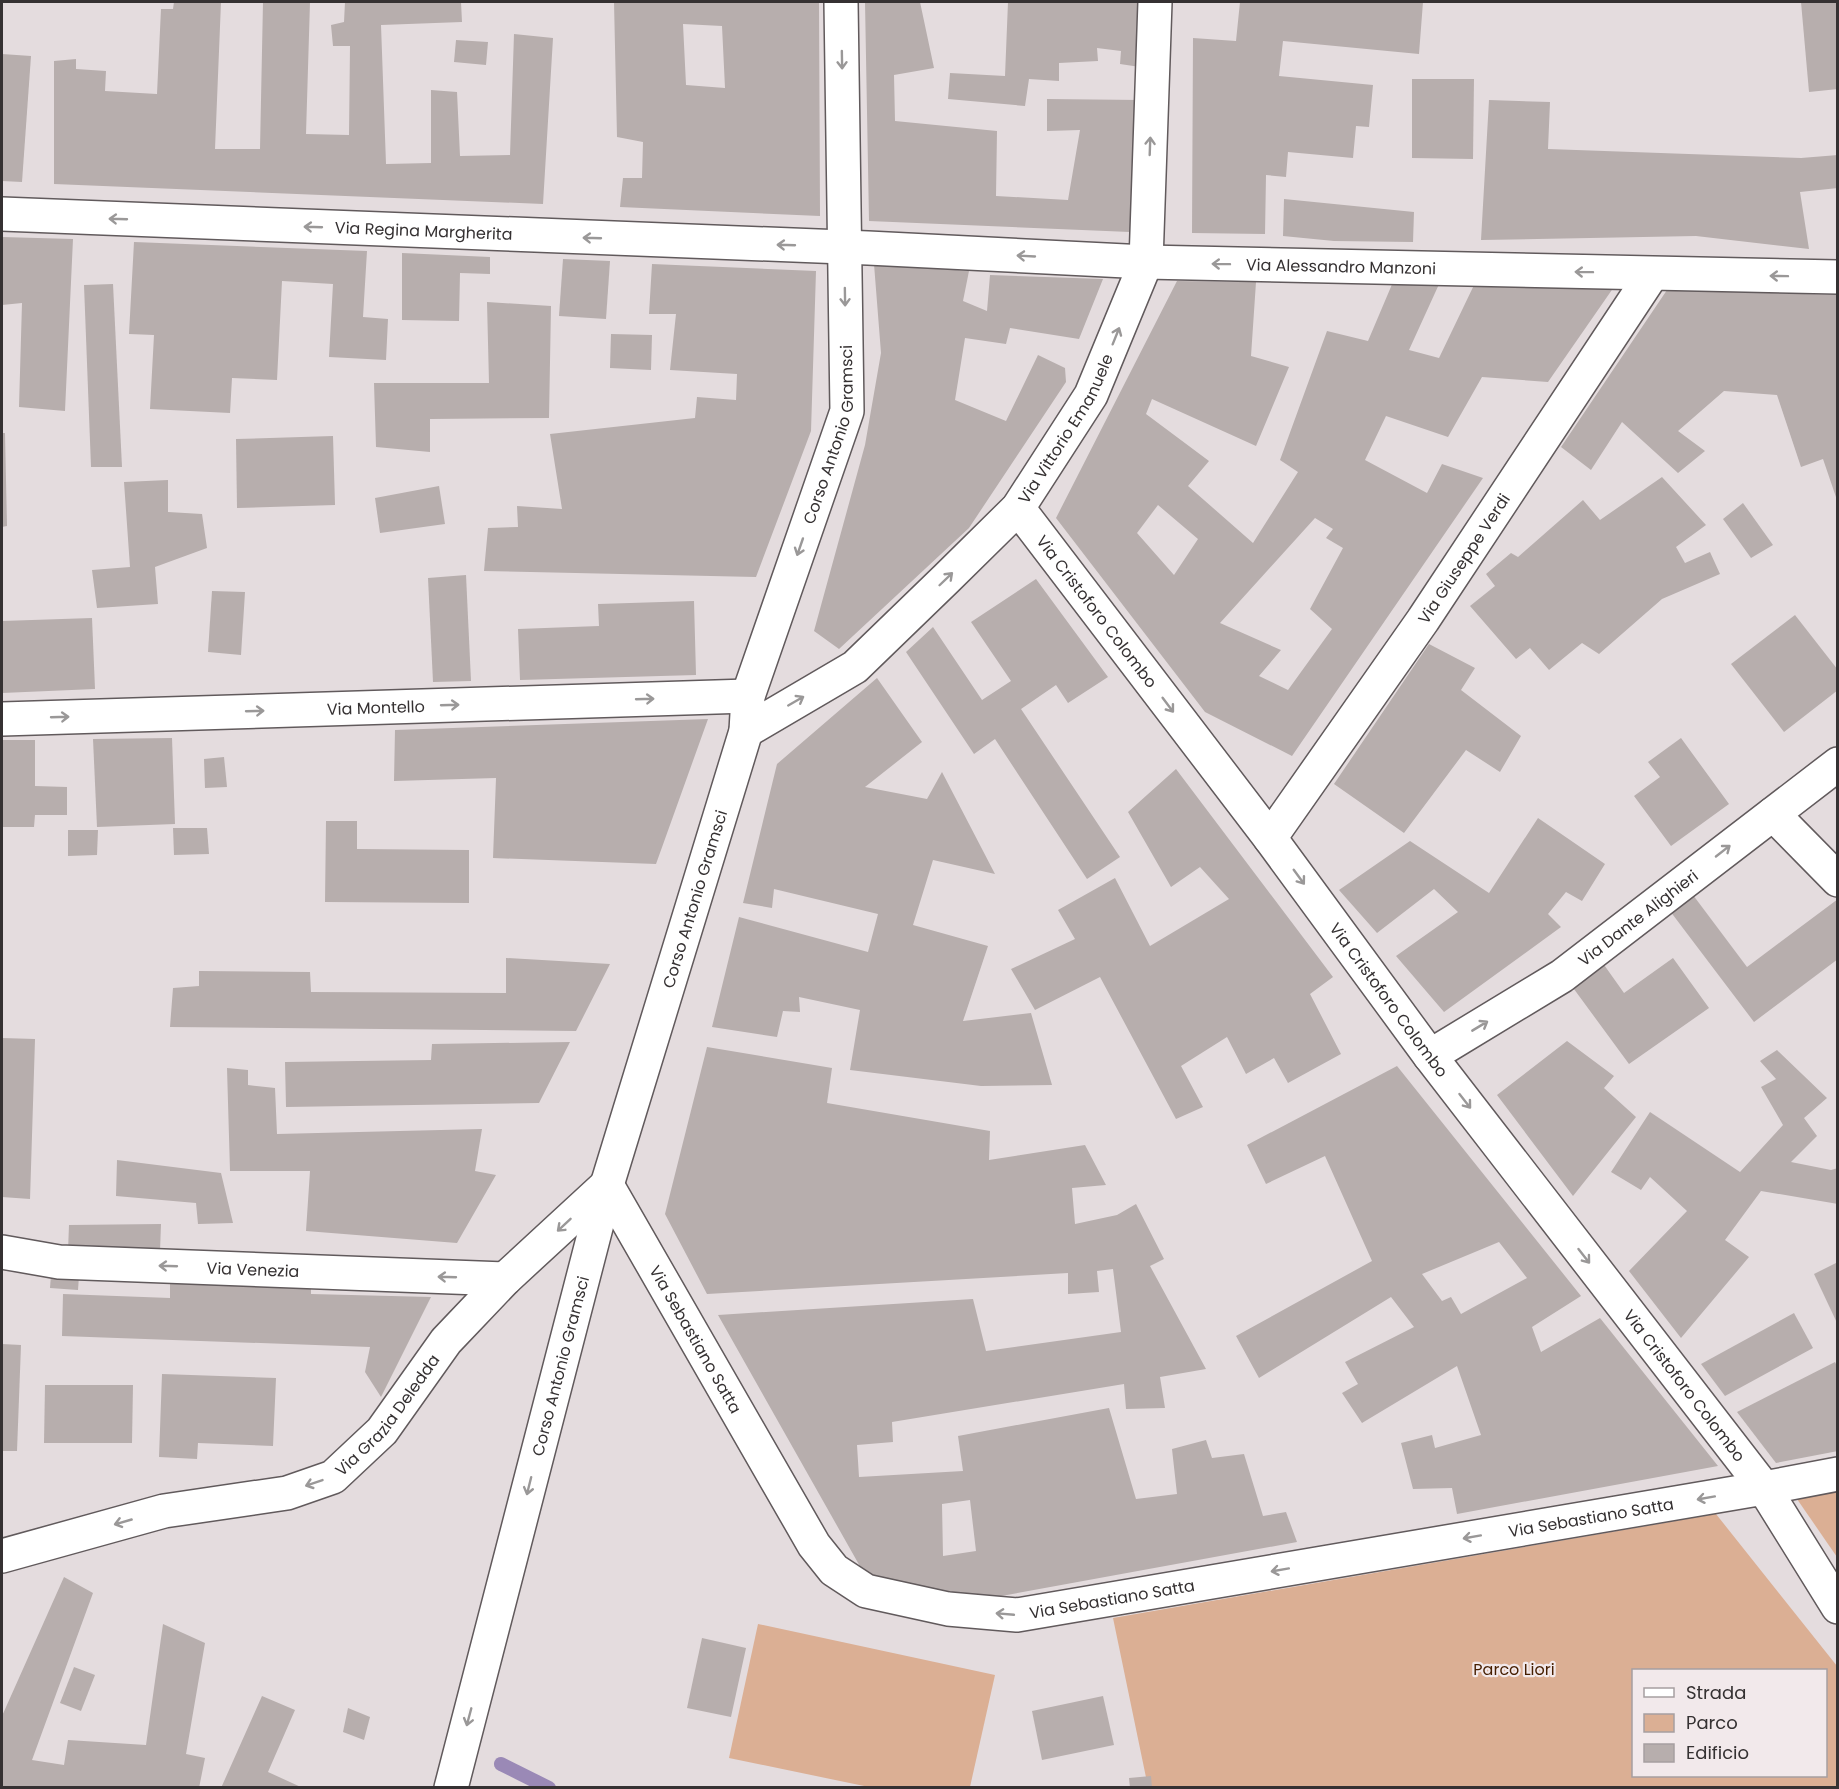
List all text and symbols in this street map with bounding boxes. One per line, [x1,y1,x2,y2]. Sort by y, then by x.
one-way arrow [836,49,848,69]
one-way arrow [1144,137,1155,157]
one-way arrow [109,213,129,225]
street label: Via Regina Margherita [334,216,513,246]
one-way arrow [303,221,323,232]
one-way arrow [582,232,602,243]
one-way arrow [777,240,797,251]
one-way arrow [1017,251,1037,262]
street label: Via Alessandro Manzoni [1246,253,1436,280]
one-way arrow [1212,258,1232,270]
one-way arrow [1575,267,1595,278]
one-way arrow [1770,270,1790,282]
one-way arrow [840,286,851,306]
one-way arrow [1111,327,1122,345]
street label: Corso Antonio Gramsci [797,345,859,527]
street label: Via Vittorio Emanuele [1012,350,1118,508]
street label: Via Giuseppe Verdi [1412,489,1515,628]
street label: Via Cristoforo Colombo [1031,530,1163,693]
one-way arrow [794,537,805,556]
one-way arrow [939,571,954,586]
street label: Via Montello [326,694,425,720]
one-way arrow [634,694,654,705]
one-way arrow [787,695,804,707]
one-way arrow [1162,697,1175,713]
one-way arrow [439,700,459,711]
one-way arrow [244,706,264,717]
one-way arrow [49,712,69,723]
street label: Corso Antonio Gramsci [656,807,733,991]
one-way arrow [1715,845,1731,858]
street label: Via Dante Alighieri [1573,864,1703,971]
one-way arrow [1292,869,1305,885]
street label: Via Cristoforo Colombo [1324,918,1454,1082]
one-way arrow [1471,1019,1488,1031]
one-way arrow [1459,1093,1471,1109]
one-way arrow [557,1218,572,1232]
one-way arrow [1578,1247,1591,1263]
street label: Via Venezia [206,1256,300,1283]
one-way arrow [159,1261,179,1272]
street label: Via Sebastiano Satta [644,1261,747,1418]
one-way arrow [437,1272,457,1283]
street label: Corso Antonio Gramsci [526,1273,595,1458]
street label: Via Cristoforo Colombo [1618,1304,1751,1466]
street label: Via Grazia Deledda [330,1349,445,1481]
one-way arrow [523,1476,535,1495]
one-way arrow [305,1479,324,1490]
street label: Via Sebastiano Satta [1507,1492,1675,1543]
one-way arrow [1697,1492,1716,1503]
one-way arrow [114,1517,133,1529]
one-way arrow [1463,1532,1483,1543]
one-way arrow [1271,1565,1291,1576]
street label: Via Sebastiano Satta [1027,1574,1196,1624]
one-way arrow [996,1608,1016,1619]
park label: Parco Liori [1473,1658,1555,1681]
legend [1632,1669,1827,1777]
text: Strada [1686,1680,1746,1705]
one-way arrow [463,1707,475,1726]
text: Parco [1686,1710,1738,1735]
text: Edificio [1686,1740,1749,1765]

